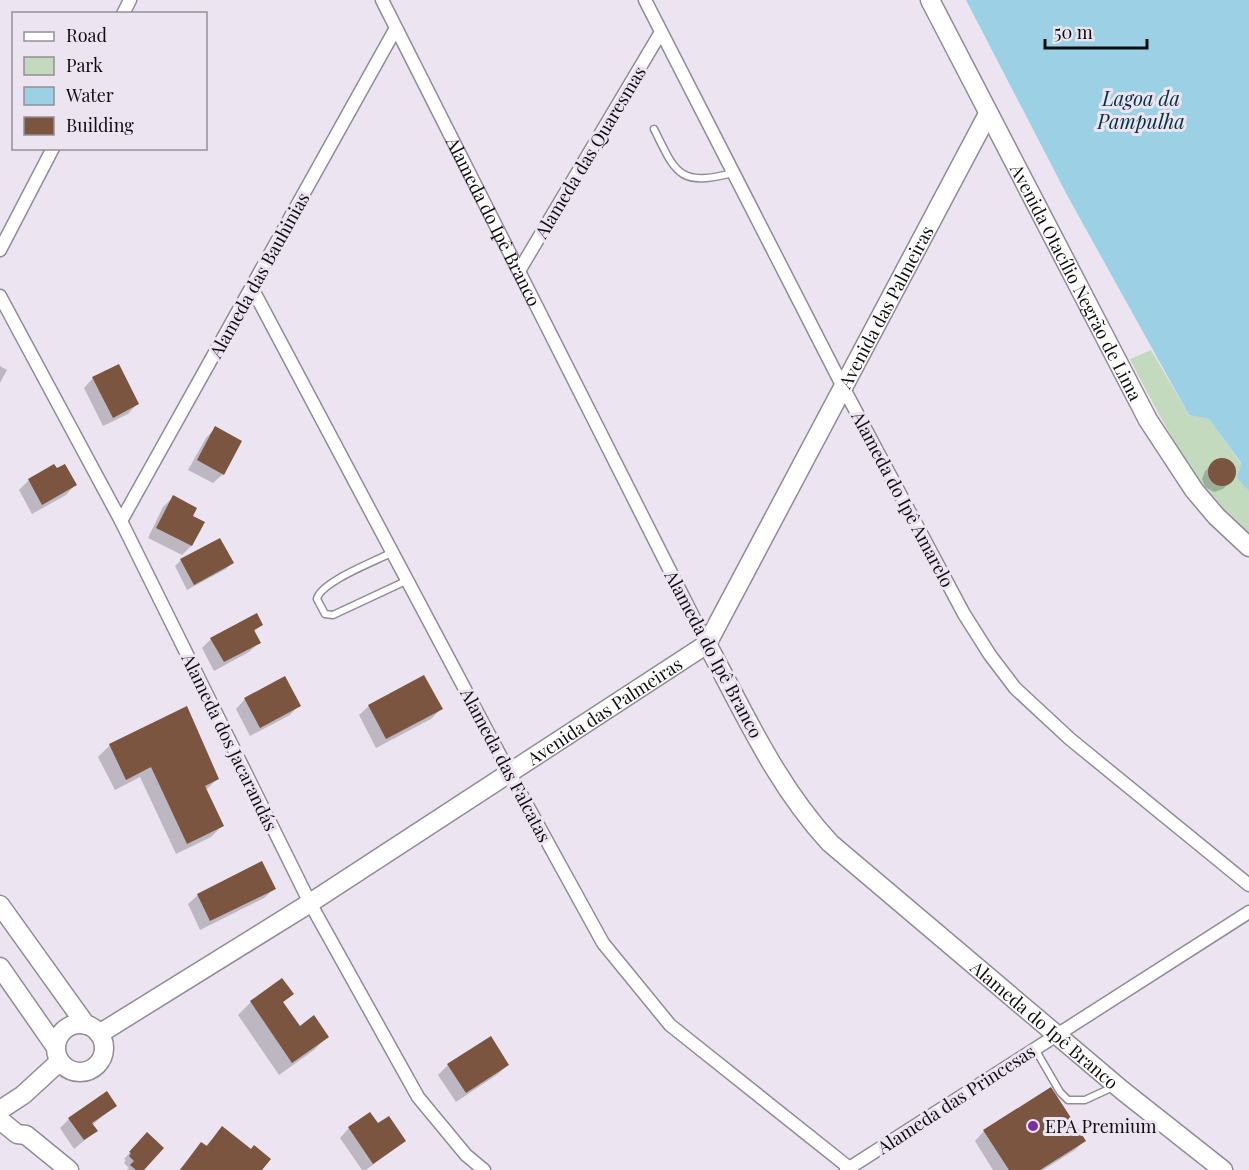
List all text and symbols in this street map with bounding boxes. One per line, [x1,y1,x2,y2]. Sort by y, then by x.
legend [12,12,207,150]
scale bar [1045,12,1147,50]
text: 50 m [1054,20,1093,44]
text: Road [66,23,107,47]
text: Park [66,53,103,77]
street label: Alameda das Quaresmas [529,61,651,243]
text: Water [65,83,114,107]
water label: Lagoa da Pampulha [1096,84,1185,134]
text: Building [66,113,134,137]
street label: Alameda do Ipê Branco [441,132,547,310]
street label: Avenida Otacílio Negrão de Lima [1005,159,1148,405]
street label: Alameda das Bauhinias [203,188,315,363]
street label: Avenida das Palmeiras [832,221,939,393]
street label: Alameda do Ipê Amarelo [846,406,960,591]
street label: Alameda do Ipê Branco [659,565,768,742]
street label: Alameda dos Jacarandás [176,648,283,835]
street label: Avenida das Palmeiras [521,651,687,771]
street label: Alameda das Falcatas [455,683,557,846]
street label: Alameda do Ipê Branco [965,955,1124,1094]
street label: Alameda das Princesas [872,1039,1040,1160]
place label: EPA Premium [1045,1114,1157,1138]
marker: EPA Premium [1026,1119,1040,1133]

